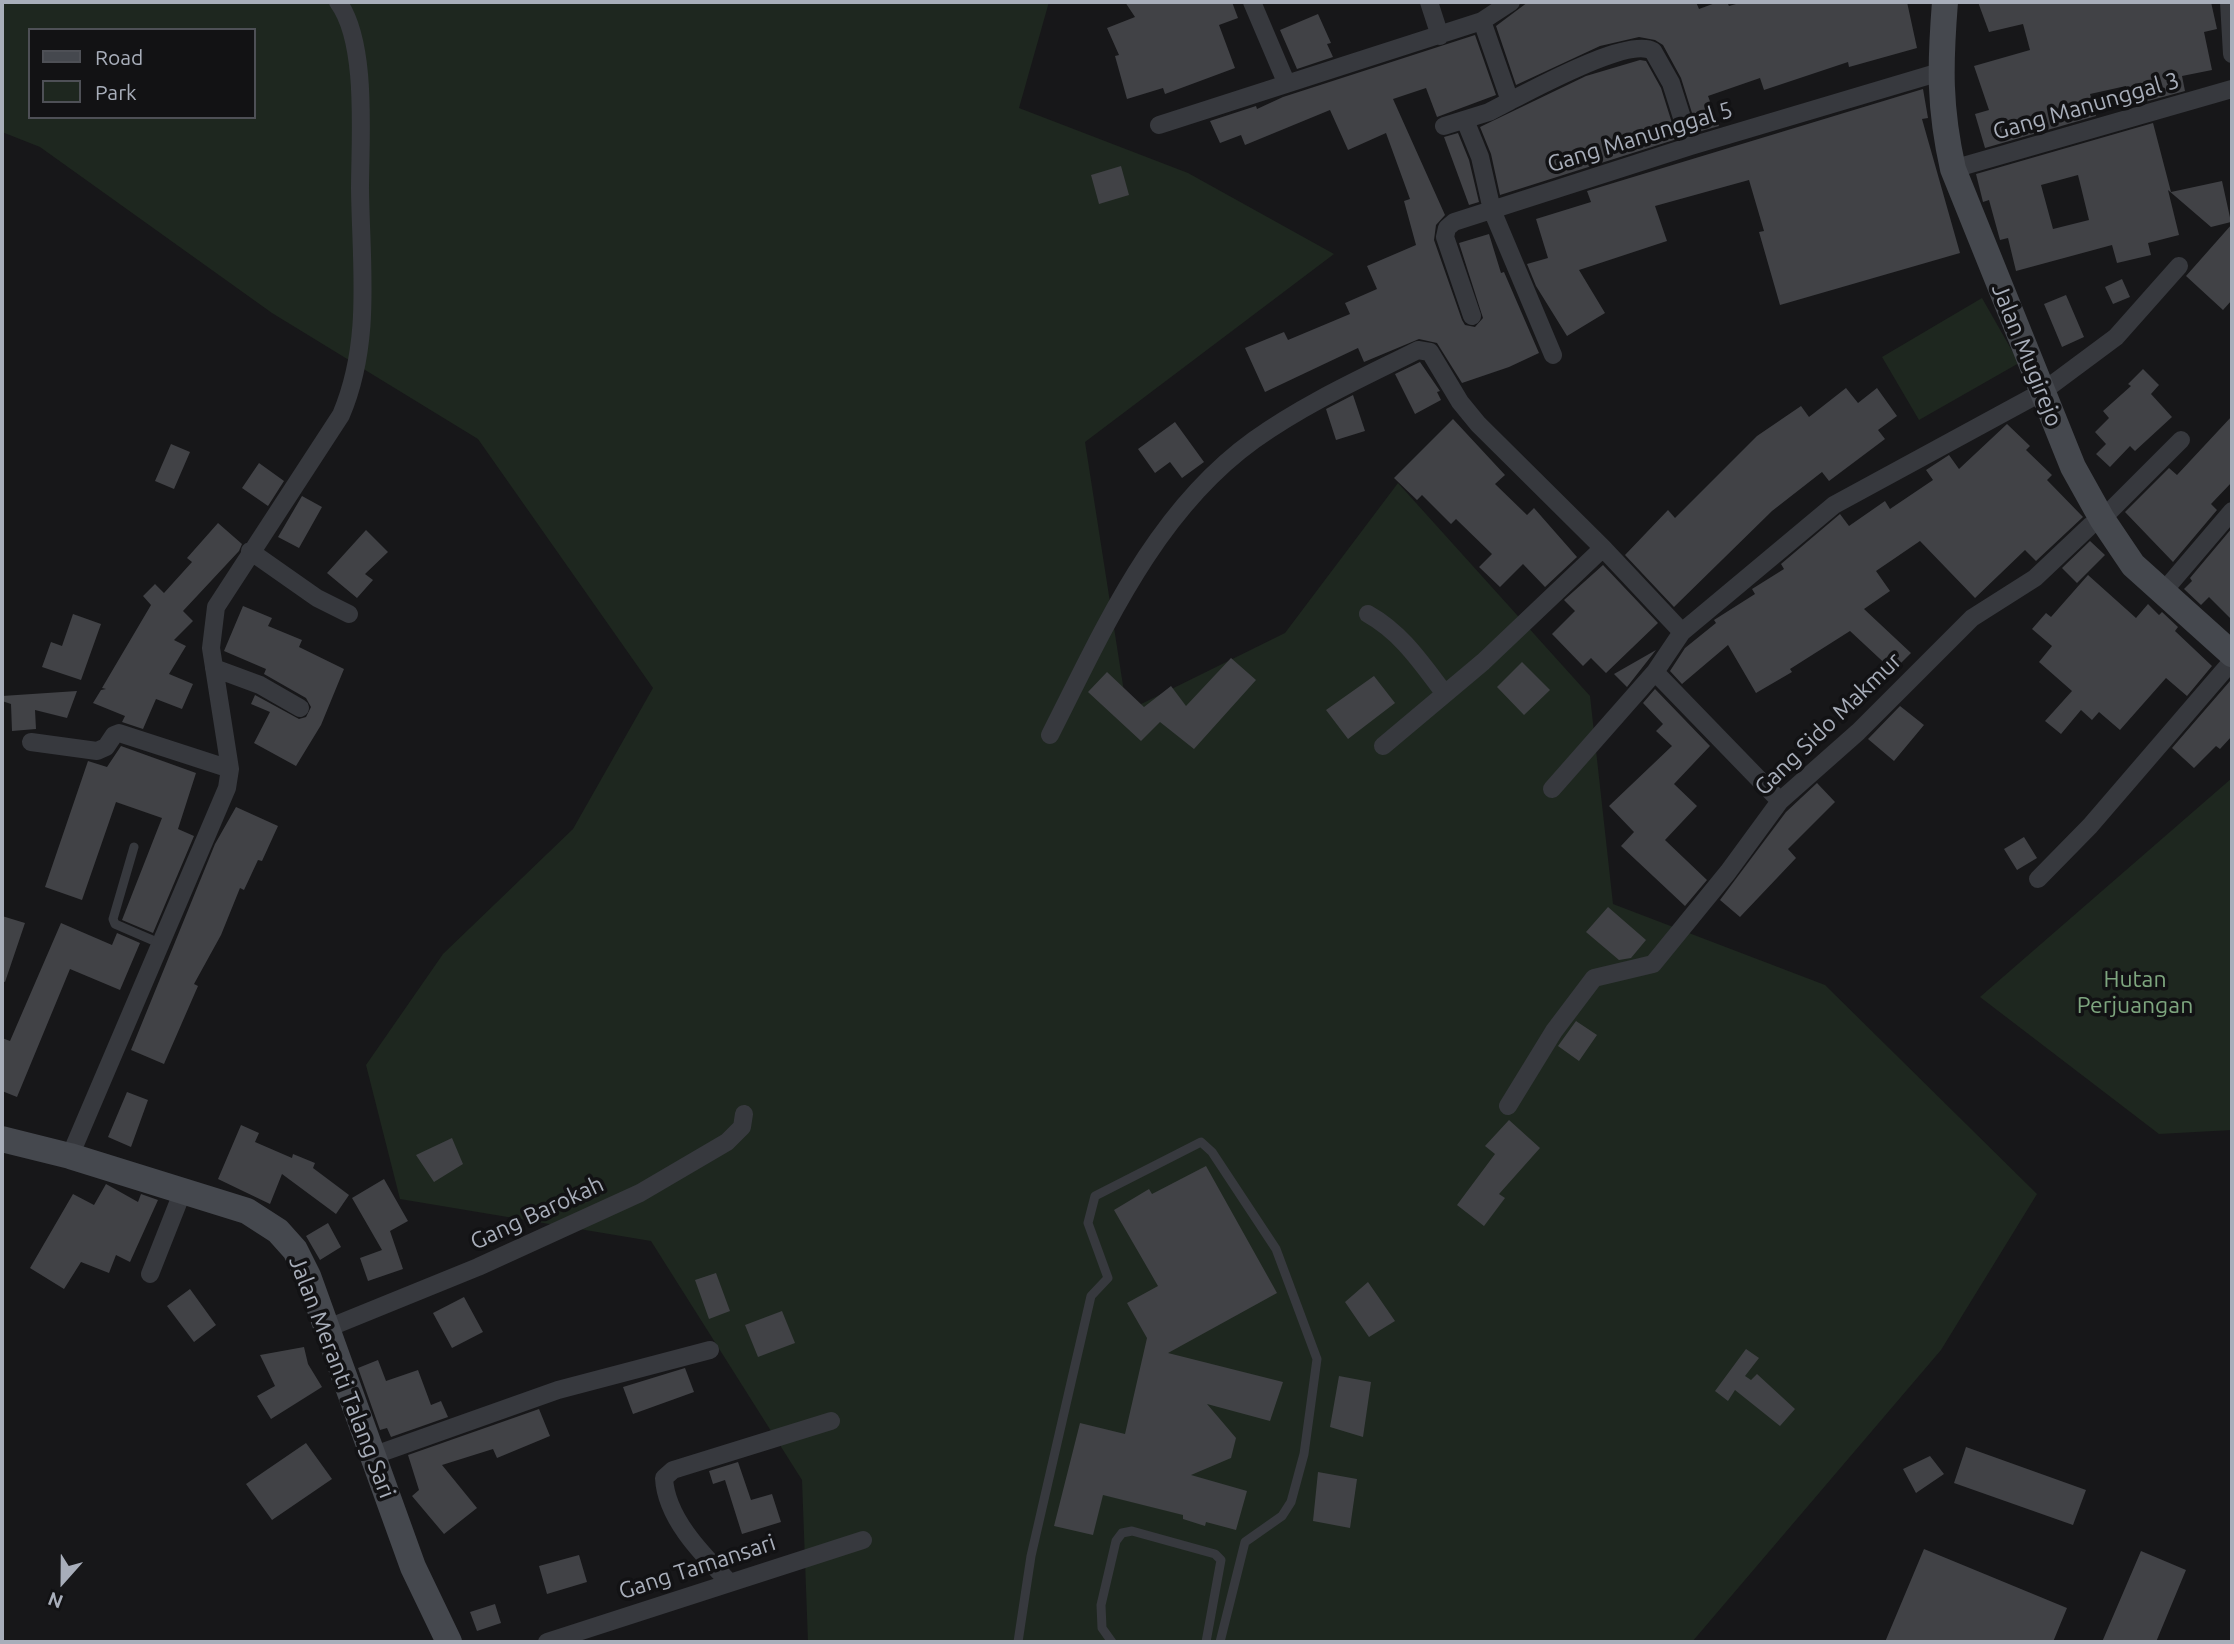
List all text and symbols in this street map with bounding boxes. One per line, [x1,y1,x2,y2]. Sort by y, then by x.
legend [28,28,256,119]
text: Road [95,45,143,69]
street label: Gang Manunggal 3 [1990,66,2182,146]
text: Park [95,80,137,104]
street label: Gang Manunggal 5 [1544,96,1736,178]
street label: Jalan Mugirejo [1986,279,2068,431]
street label: Gang Sido Makmur [1749,647,1907,801]
park label: Hutan Perjuangan [2077,965,2193,1019]
street label: Gang Barokah [466,1170,608,1256]
street label: Jalan Meranti Talang Sari [283,1252,401,1502]
street label: Gang Tamansari [615,1529,779,1605]
north arrow [28,1546,98,1616]
text: N [45,1588,66,1613]

